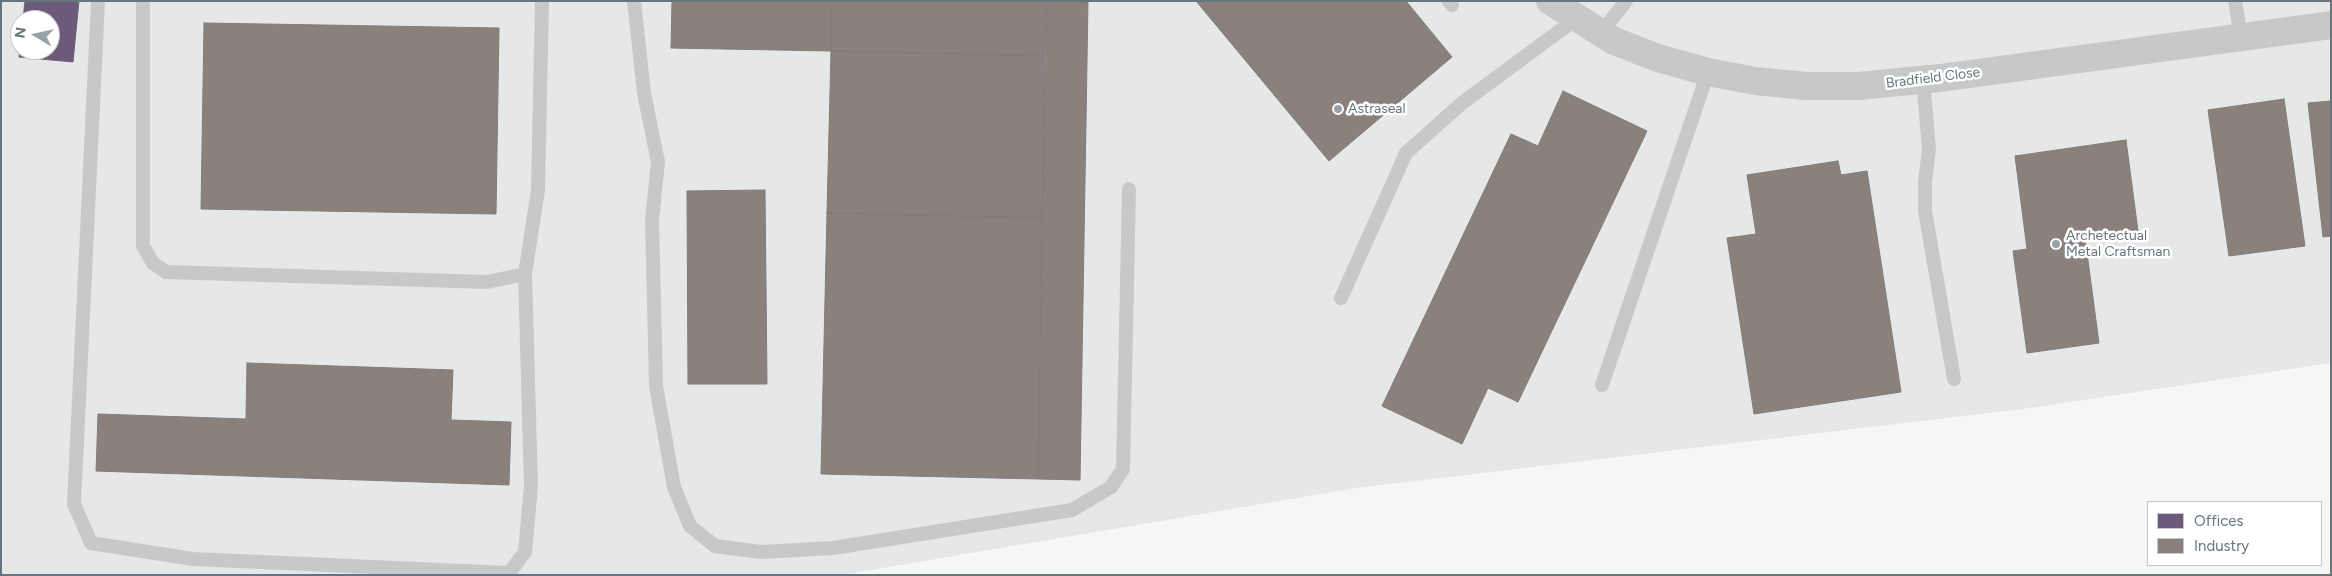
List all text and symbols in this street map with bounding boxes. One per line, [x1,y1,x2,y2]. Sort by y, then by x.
north arrow [10,10,60,60]
text: N [11,26,30,39]
street label: Bradfield Close [1885,64,1981,92]
place label: Astraseal [1348,101,1406,117]
marker: Astraseal [1332,103,1344,115]
place label: Archetectual Metal Craftsman [2066,228,2170,260]
marker: Archetectual Metal Craftsman [2050,238,2062,250]
legend [2147,501,2322,566]
text: Offices [2194,512,2244,530]
text: Industry [2194,537,2249,555]

